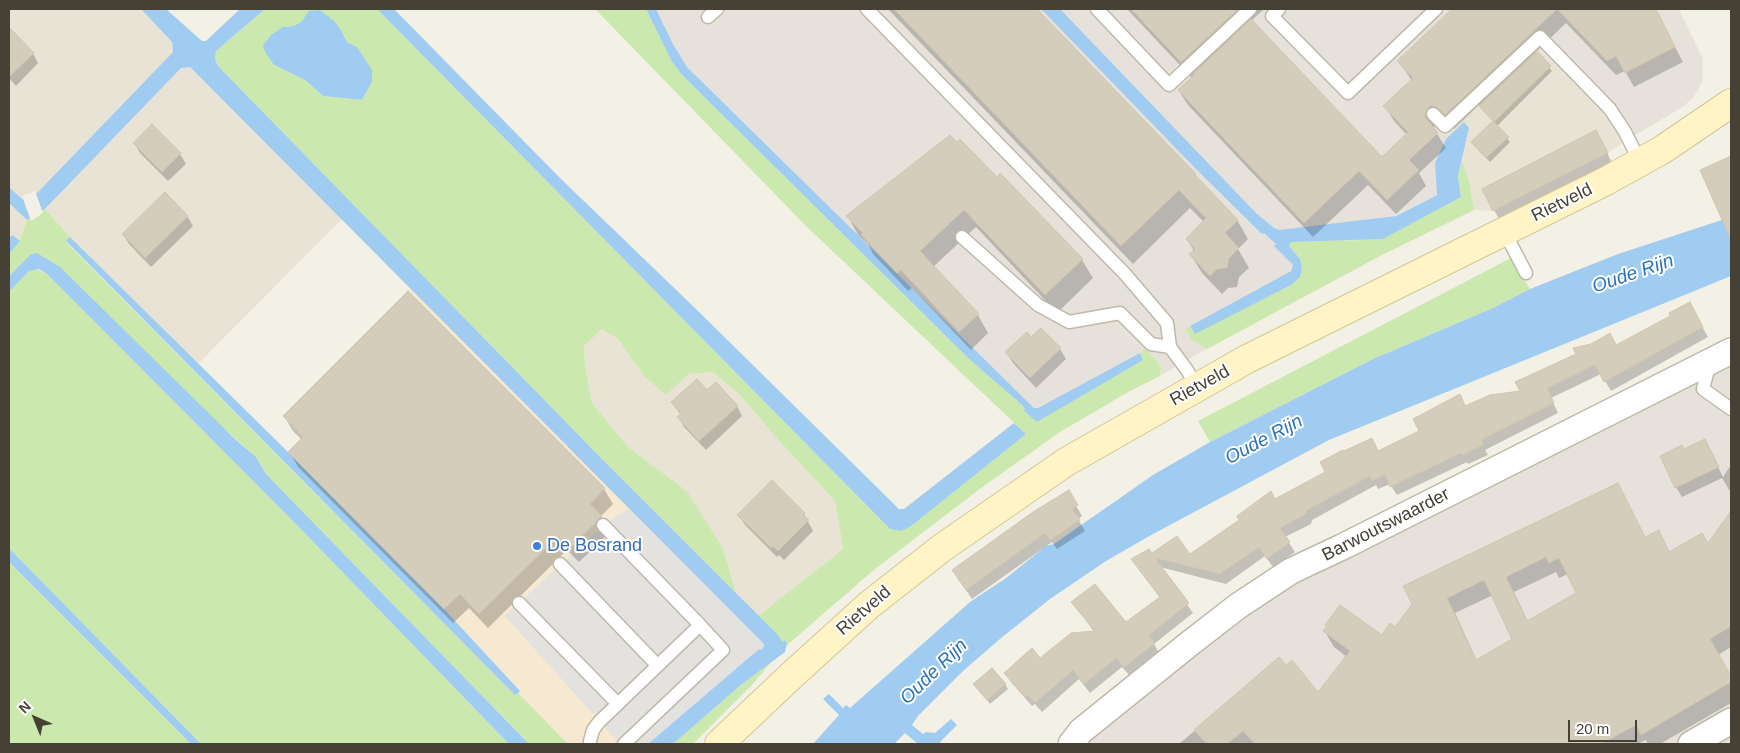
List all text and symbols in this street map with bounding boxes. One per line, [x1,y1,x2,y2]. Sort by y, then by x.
street label: Rietveld [1528,179,1596,227]
water label: Oude Rijn [1589,249,1677,299]
street label: Rietveld [1166,361,1234,411]
water label: Oude Rijn [1221,410,1307,470]
street label: Barwoutswaarder [1319,484,1453,566]
place label: De Bosrand [547,535,642,557]
marker: De Bosrand [531,540,543,552]
street label: Rietveld [832,582,896,640]
water label: Oude Rijn [896,634,972,710]
north arrow [10,693,60,743]
text: N [15,698,34,716]
scale bar [1570,710,1639,742]
text: 20 m [1576,720,1609,737]

